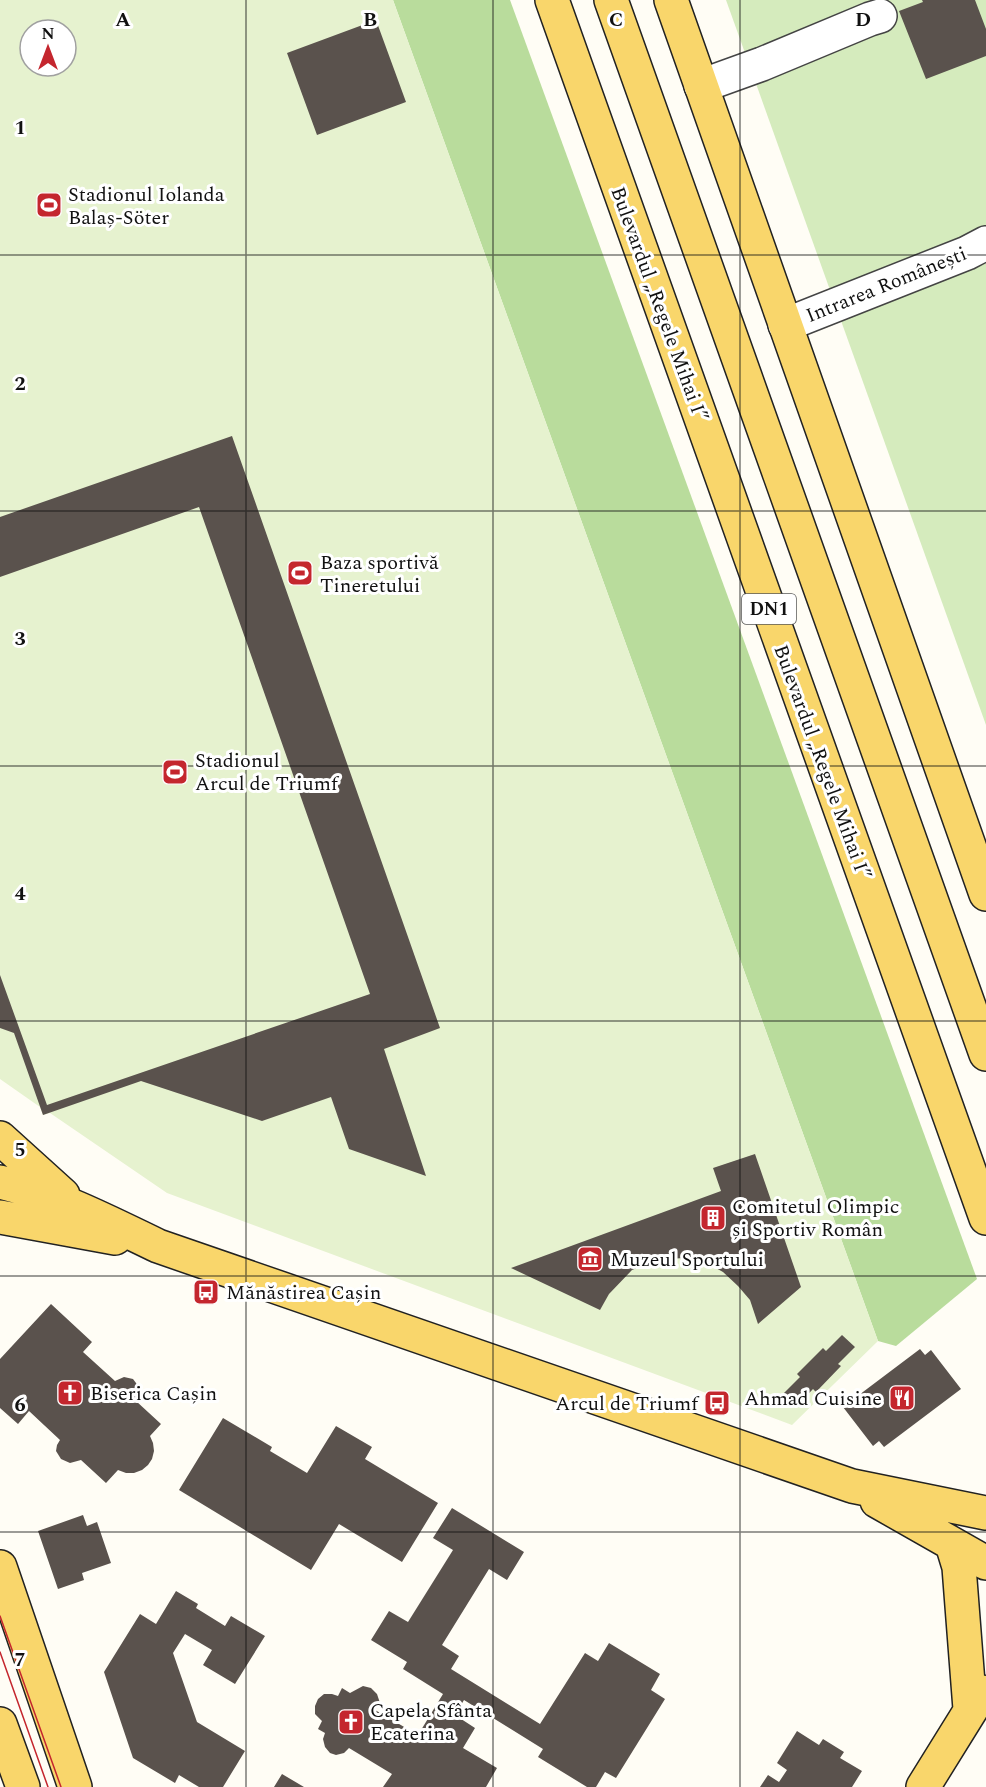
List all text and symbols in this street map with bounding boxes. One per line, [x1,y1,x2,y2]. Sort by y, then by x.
text: A [115,5,131,35]
text: B [363,5,377,35]
text: C [609,5,623,35]
text: D [855,5,871,35]
north arrow [18,18,78,78]
text: N [41,22,55,46]
text: 1 [14,113,26,143]
place label: Stadionul Iolanda Balaș-Söter [68,180,225,233]
street label: Bulevardul „Regele Mihai I” [603,183,716,426]
sports icon: Stadionul Iolanda Balaș-Söter [34,190,64,220]
street label: Intrarea Românești [801,239,971,331]
text: 2 [14,369,26,399]
place label: Baza sportivă Tineretului [320,548,439,601]
sports icon: Baza sportivă Tineretului [285,558,315,588]
road number: DN1 [742,594,796,624]
text: 3 [14,624,26,654]
street label: Bulevardul „Regele Mihai I” [766,641,879,884]
place label: Stadionul Arcul de Triumf [195,746,340,799]
sports icon: Stadionul Arcul de Triumf [160,757,190,787]
text: 4 [14,879,26,909]
text: 5 [14,1135,26,1165]
place label: Comitetul Olimpic și Sportiv Român [732,1192,899,1245]
building icon: Comitetul Olimpic și Sportiv Român [698,1203,728,1233]
museum icon: Muzeul Sportului [575,1244,605,1274]
place label: Muzeul Sportului [610,1245,764,1275]
bus stop icon: Mănăstirea Cașin [191,1277,221,1307]
place label: Mănăstirea Cașin [226,1278,381,1308]
church icon: Biserica Cașin [55,1378,85,1408]
place label: Biserica Cașin [90,1379,217,1409]
restaurant icon: Ahmad Cuisine [887,1383,917,1413]
place label: Ahmad Cuisine [744,1384,882,1414]
bus stop icon: Arcul de Triumf [702,1388,732,1418]
place label: Arcul de Triumf [555,1389,700,1419]
text: 6 [14,1390,26,1420]
text: 7 [14,1645,26,1675]
place label: Capela Sfânta Ecaterina [370,1696,492,1749]
church icon: Capela Sfânta Ecaterina [336,1707,366,1737]

